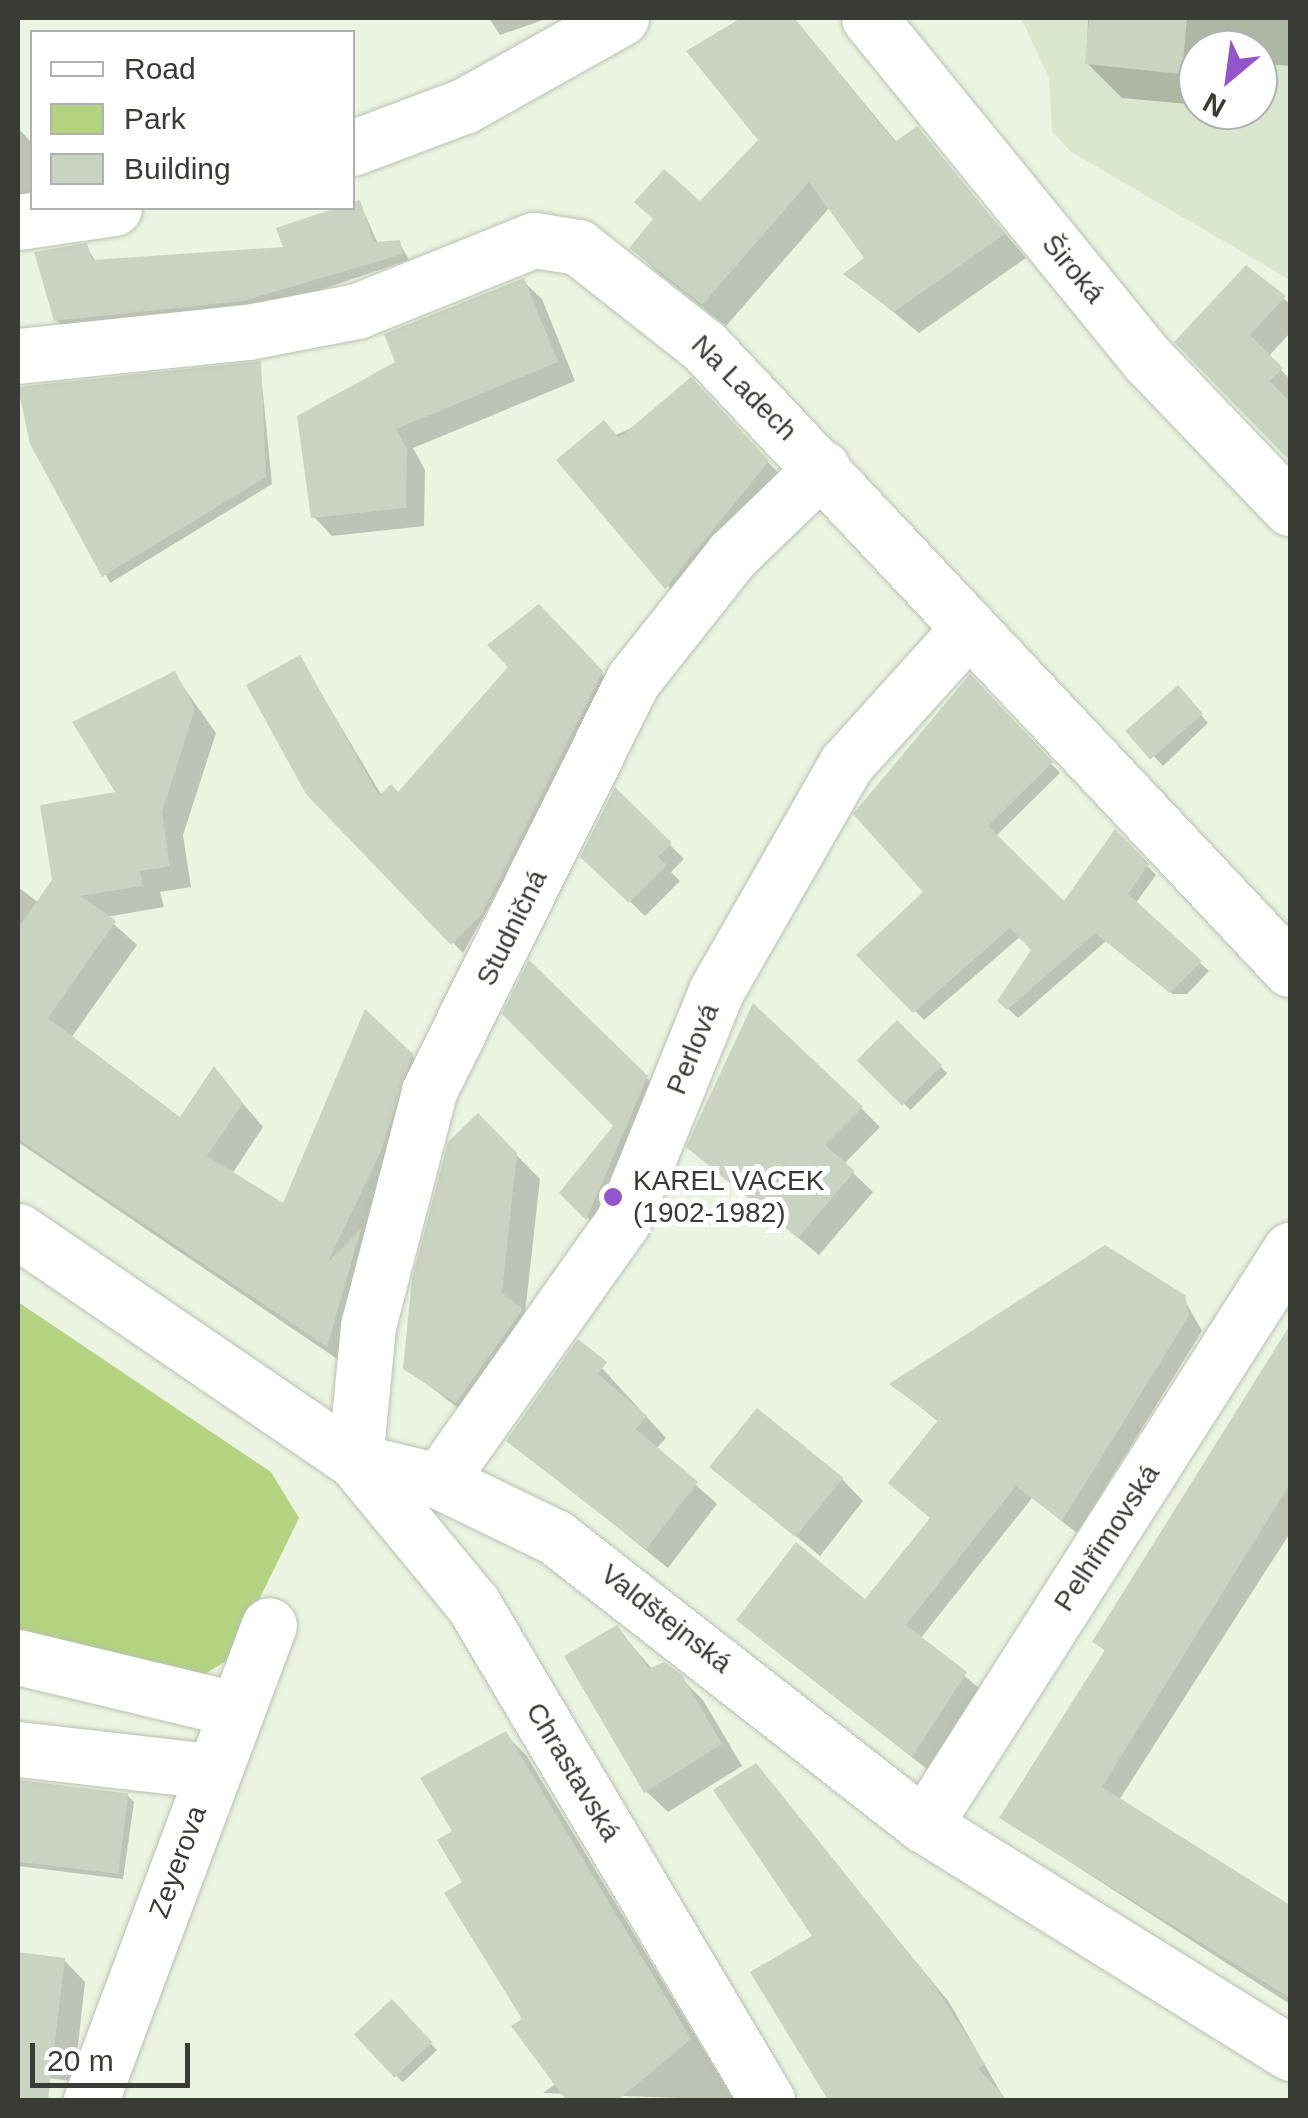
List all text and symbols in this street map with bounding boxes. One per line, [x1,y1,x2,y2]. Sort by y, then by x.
legend [30,30,355,210]
north arrow [1178,30,1278,130]
text: Road [124,52,196,85]
text: N [1198,86,1231,123]
text: Park [124,102,186,135]
text: Building [124,152,231,185]
street label: Široká [1035,228,1111,310]
street label: Na Ladech [684,328,804,448]
street label: Studničná [470,865,554,991]
street label: Perlová [660,999,726,1099]
place label: KAREL VACEK (1902-1982) [633,1164,825,1230]
marker: KAREL VACEK (1902-1982) [602,1186,624,1208]
street label: Pelhřimovská [1047,1458,1167,1618]
street label: Valdštejnská [594,1558,738,1680]
street label: Chrastavská [519,1697,627,1847]
street label: Zeyerova [142,1801,214,1923]
scale bar [35,2023,195,2085]
text: 20 m [47,2044,114,2077]

